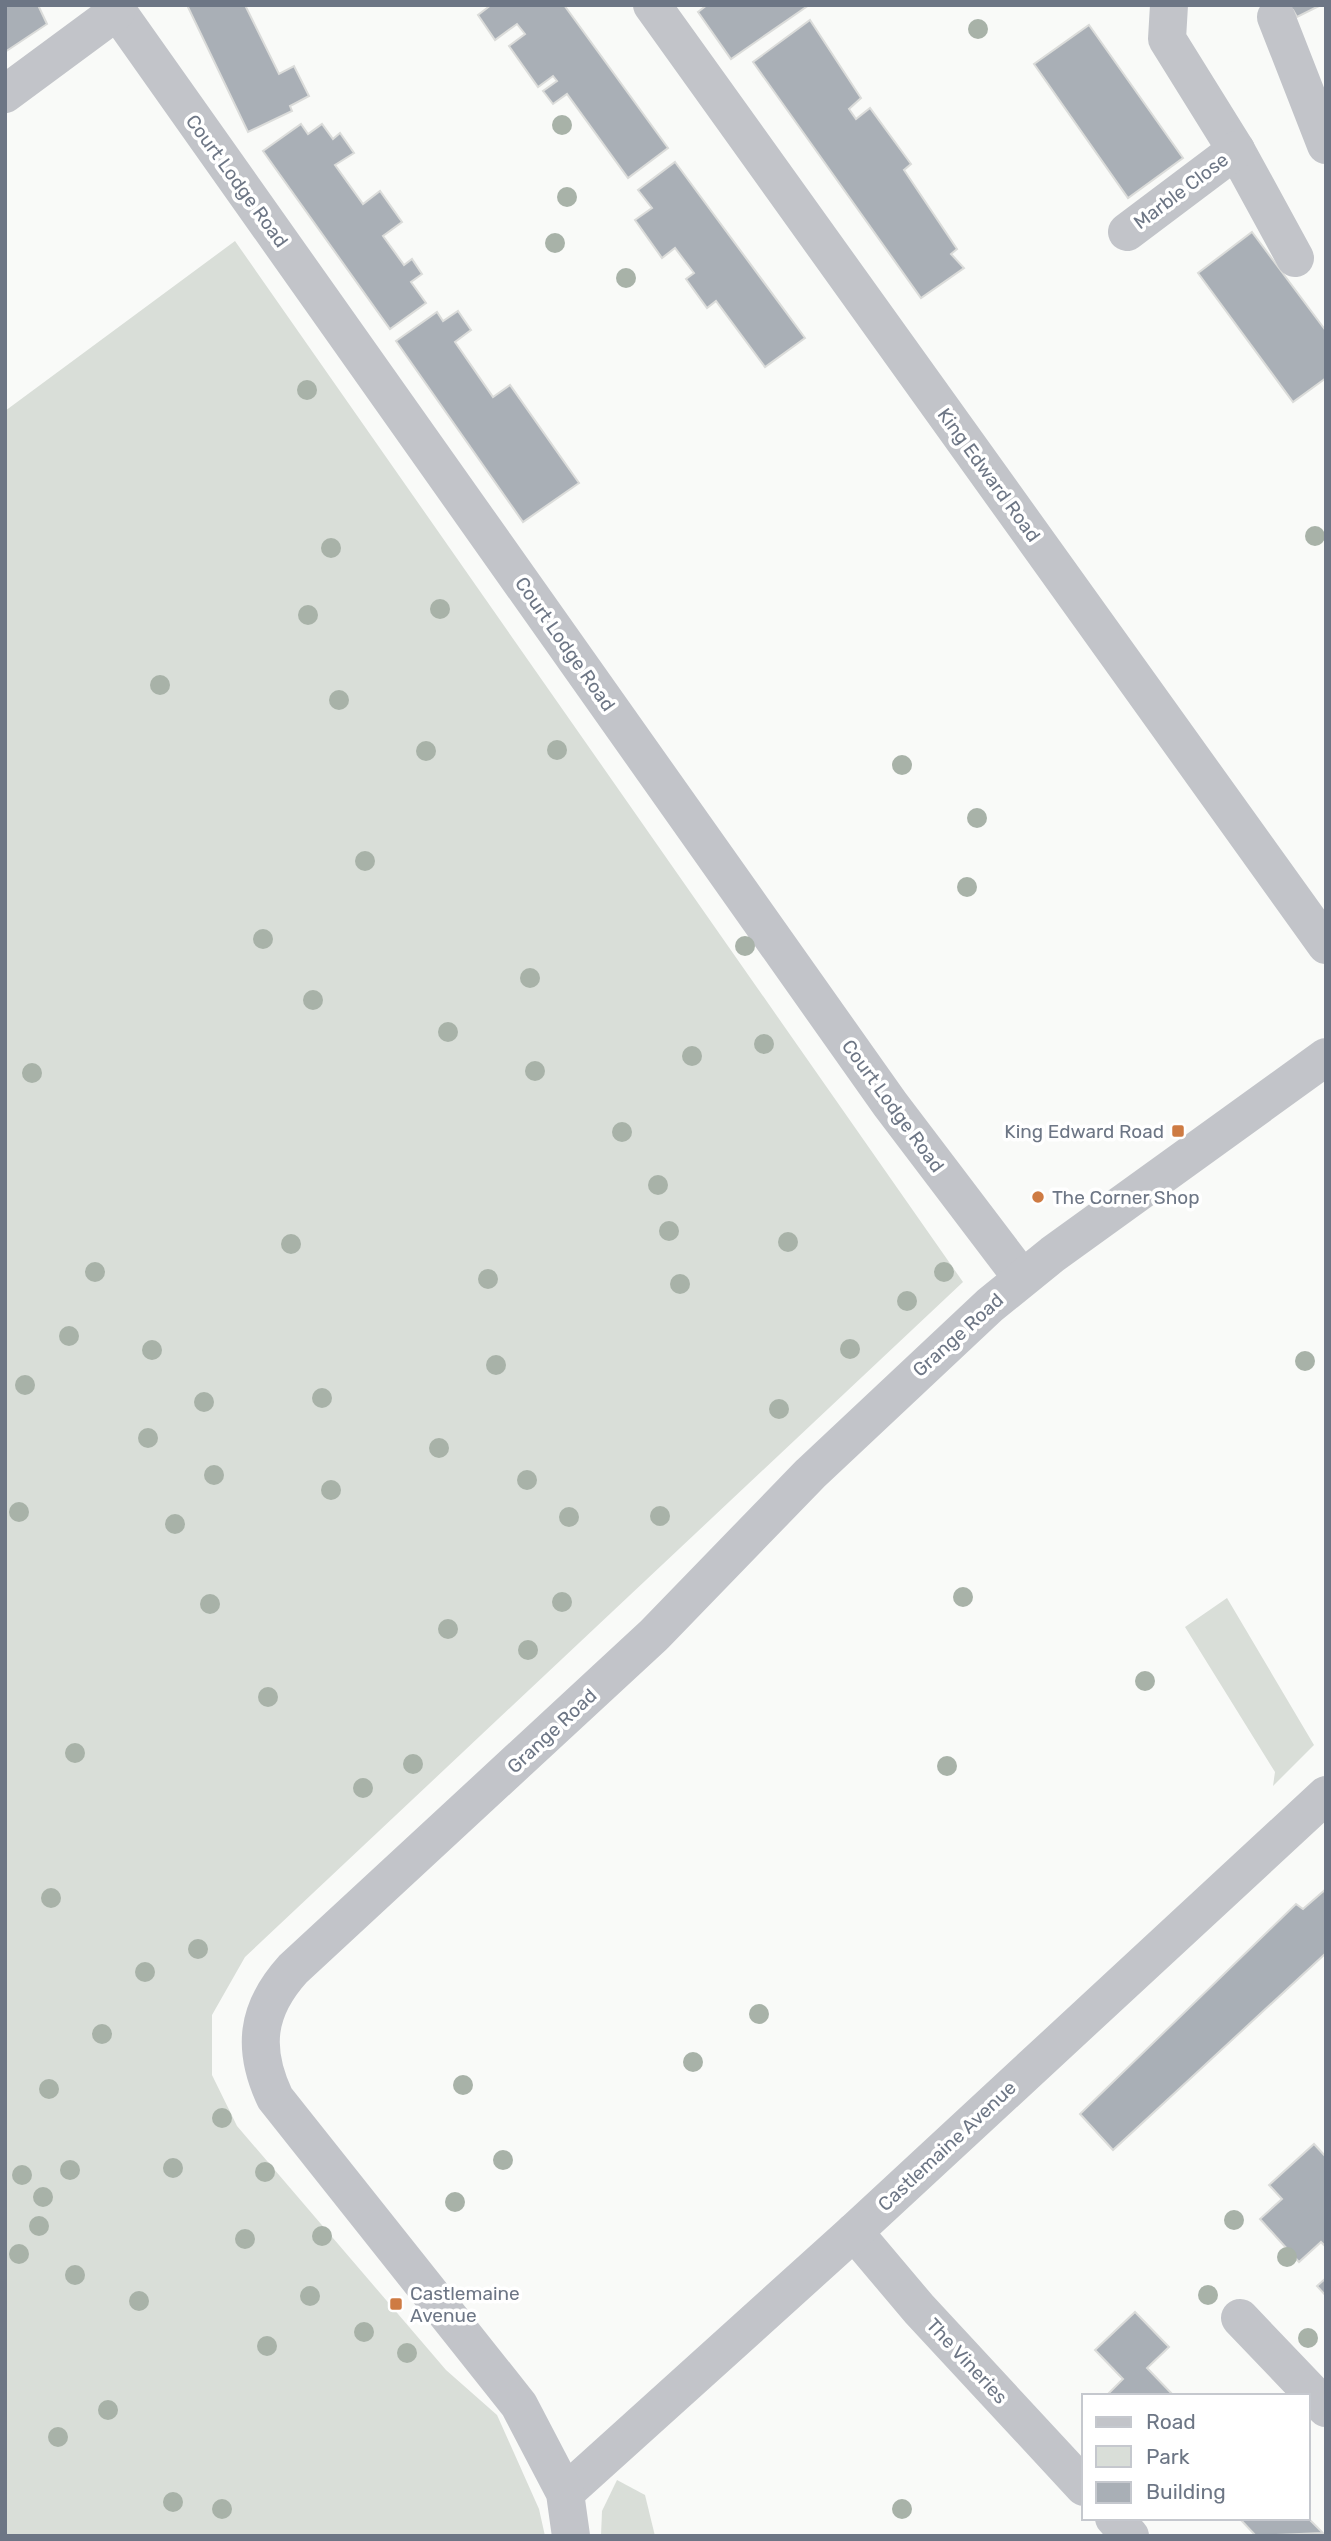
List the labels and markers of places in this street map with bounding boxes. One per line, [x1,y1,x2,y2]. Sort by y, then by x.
place label: King Edward Road [1004,1120,1164,1143]
marker: King Edward Road [1170,1123,1186,1139]
place label: The Corner Shop [1052,1186,1199,1209]
marker: The Corner Shop [1030,1189,1046,1205]
place label: Castlemaine Avenue [410,2282,520,2327]
marker: Castlemaine Avenue [388,2296,404,2312]

